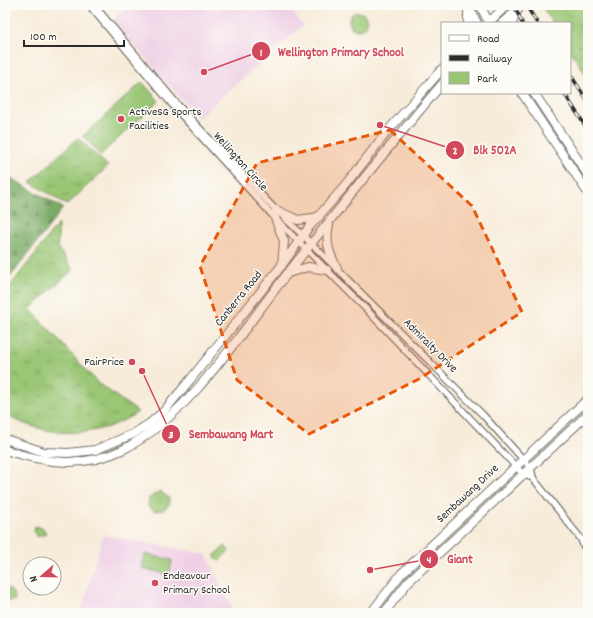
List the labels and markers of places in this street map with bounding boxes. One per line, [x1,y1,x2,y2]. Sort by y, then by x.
callout: Wellington Primary School [251,39,412,64]
place label: ActiveSG Sports Facilities [129,104,201,135]
marker: ActiveSG Sports Facilities [116,114,126,124]
callout: Blk 502A [445,137,524,162]
place label: FairPrice [84,354,124,371]
marker: FairPrice [127,357,137,367]
callout: Sembawang Mart [161,421,281,446]
callout: Giant [419,546,481,571]
place label: Endeavour Primary School [163,568,230,599]
marker: Endeavour Primary School [150,578,160,588]

